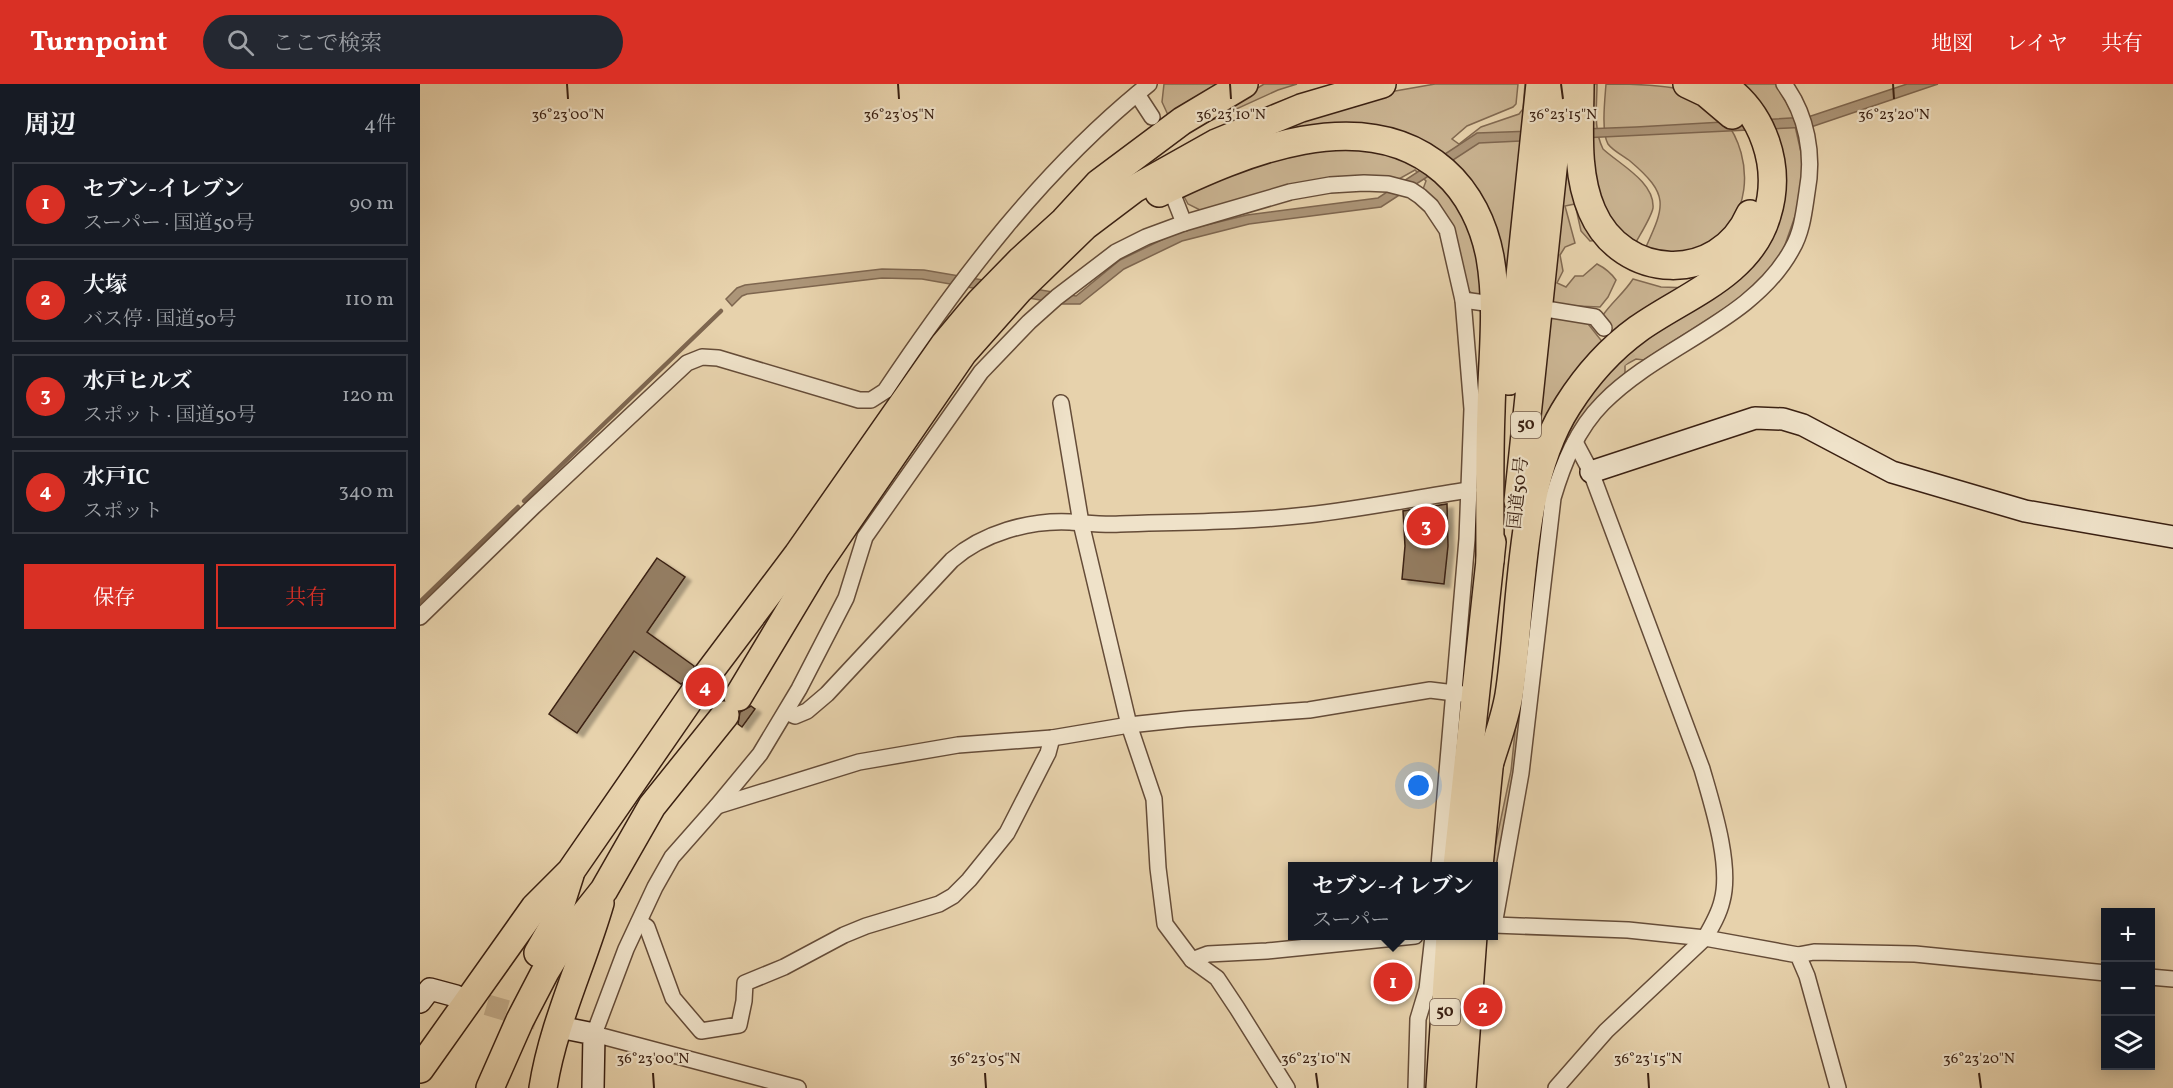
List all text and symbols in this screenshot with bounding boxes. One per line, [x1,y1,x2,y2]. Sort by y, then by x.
search box [203,15,623,69]
text: Turnpoint [30,23,167,62]
icon: search [224,26,257,59]
text: ここで検索 [272,29,382,60]
text: 地図 [1931,30,1973,59]
text: レイヤ [2006,30,2068,59]
text: 共有 [2101,30,2143,59]
text: 36°23'00"N [531,105,605,126]
text: 36°23'05"N [863,105,935,126]
text: 36°23'10"N [1196,105,1266,126]
text: 36°23'15"N [1529,105,1597,126]
text: 36°23'20"N [1858,105,1930,126]
text: 周辺 [24,108,76,144]
text: 4件 [364,111,396,139]
text: セブン-イレブン [83,175,244,206]
text: 1 [41,190,50,218]
text: 90 m [350,190,394,218]
text: スーパー · 国道50号 [83,210,254,238]
text: 大塚 [83,271,127,302]
text: 2 [40,286,51,314]
text: 110 m [345,286,394,314]
text: バス停 · 国道50号 [83,306,236,334]
text: 水戸ヒルズ [83,367,192,398]
text: 3 [40,382,51,410]
text: 120 m [342,382,394,410]
text: スポット · 国道50号 [83,402,256,430]
road number: 50 [1511,412,1541,438]
street label: 国道50号 [1503,455,1535,531]
text: 水戸IC [83,463,150,494]
text: 4 [39,478,52,506]
text: 340 m [338,478,394,506]
text: スポット [83,498,163,526]
pin: 3 [1406,504,1446,548]
button: 保存 [24,564,204,629]
button: 共有 [216,564,396,629]
pin: 4 [686,664,724,710]
your location [1404,771,1433,800]
popup [1288,862,1498,940]
text: セブン-イレブン [1312,872,1474,903]
text: スーパー [1312,907,1390,935]
map controls [2101,908,2155,1070]
button: + [2101,908,2155,962]
pin: 1 [1374,960,1412,1004]
button: − [2101,962,2155,1016]
pin: 2 [1464,984,1502,1030]
road number: 50 [1430,999,1460,1025]
button: layers [2101,1016,2155,1070]
text: 36°23'00"N [616,1049,690,1070]
text: 36°23'05"N [949,1049,1021,1070]
text: 36°23'10"N [1281,1049,1351,1070]
text: 36°23'15"N [1614,1049,1682,1070]
text: 36°23'20"N [1943,1049,2015,1070]

